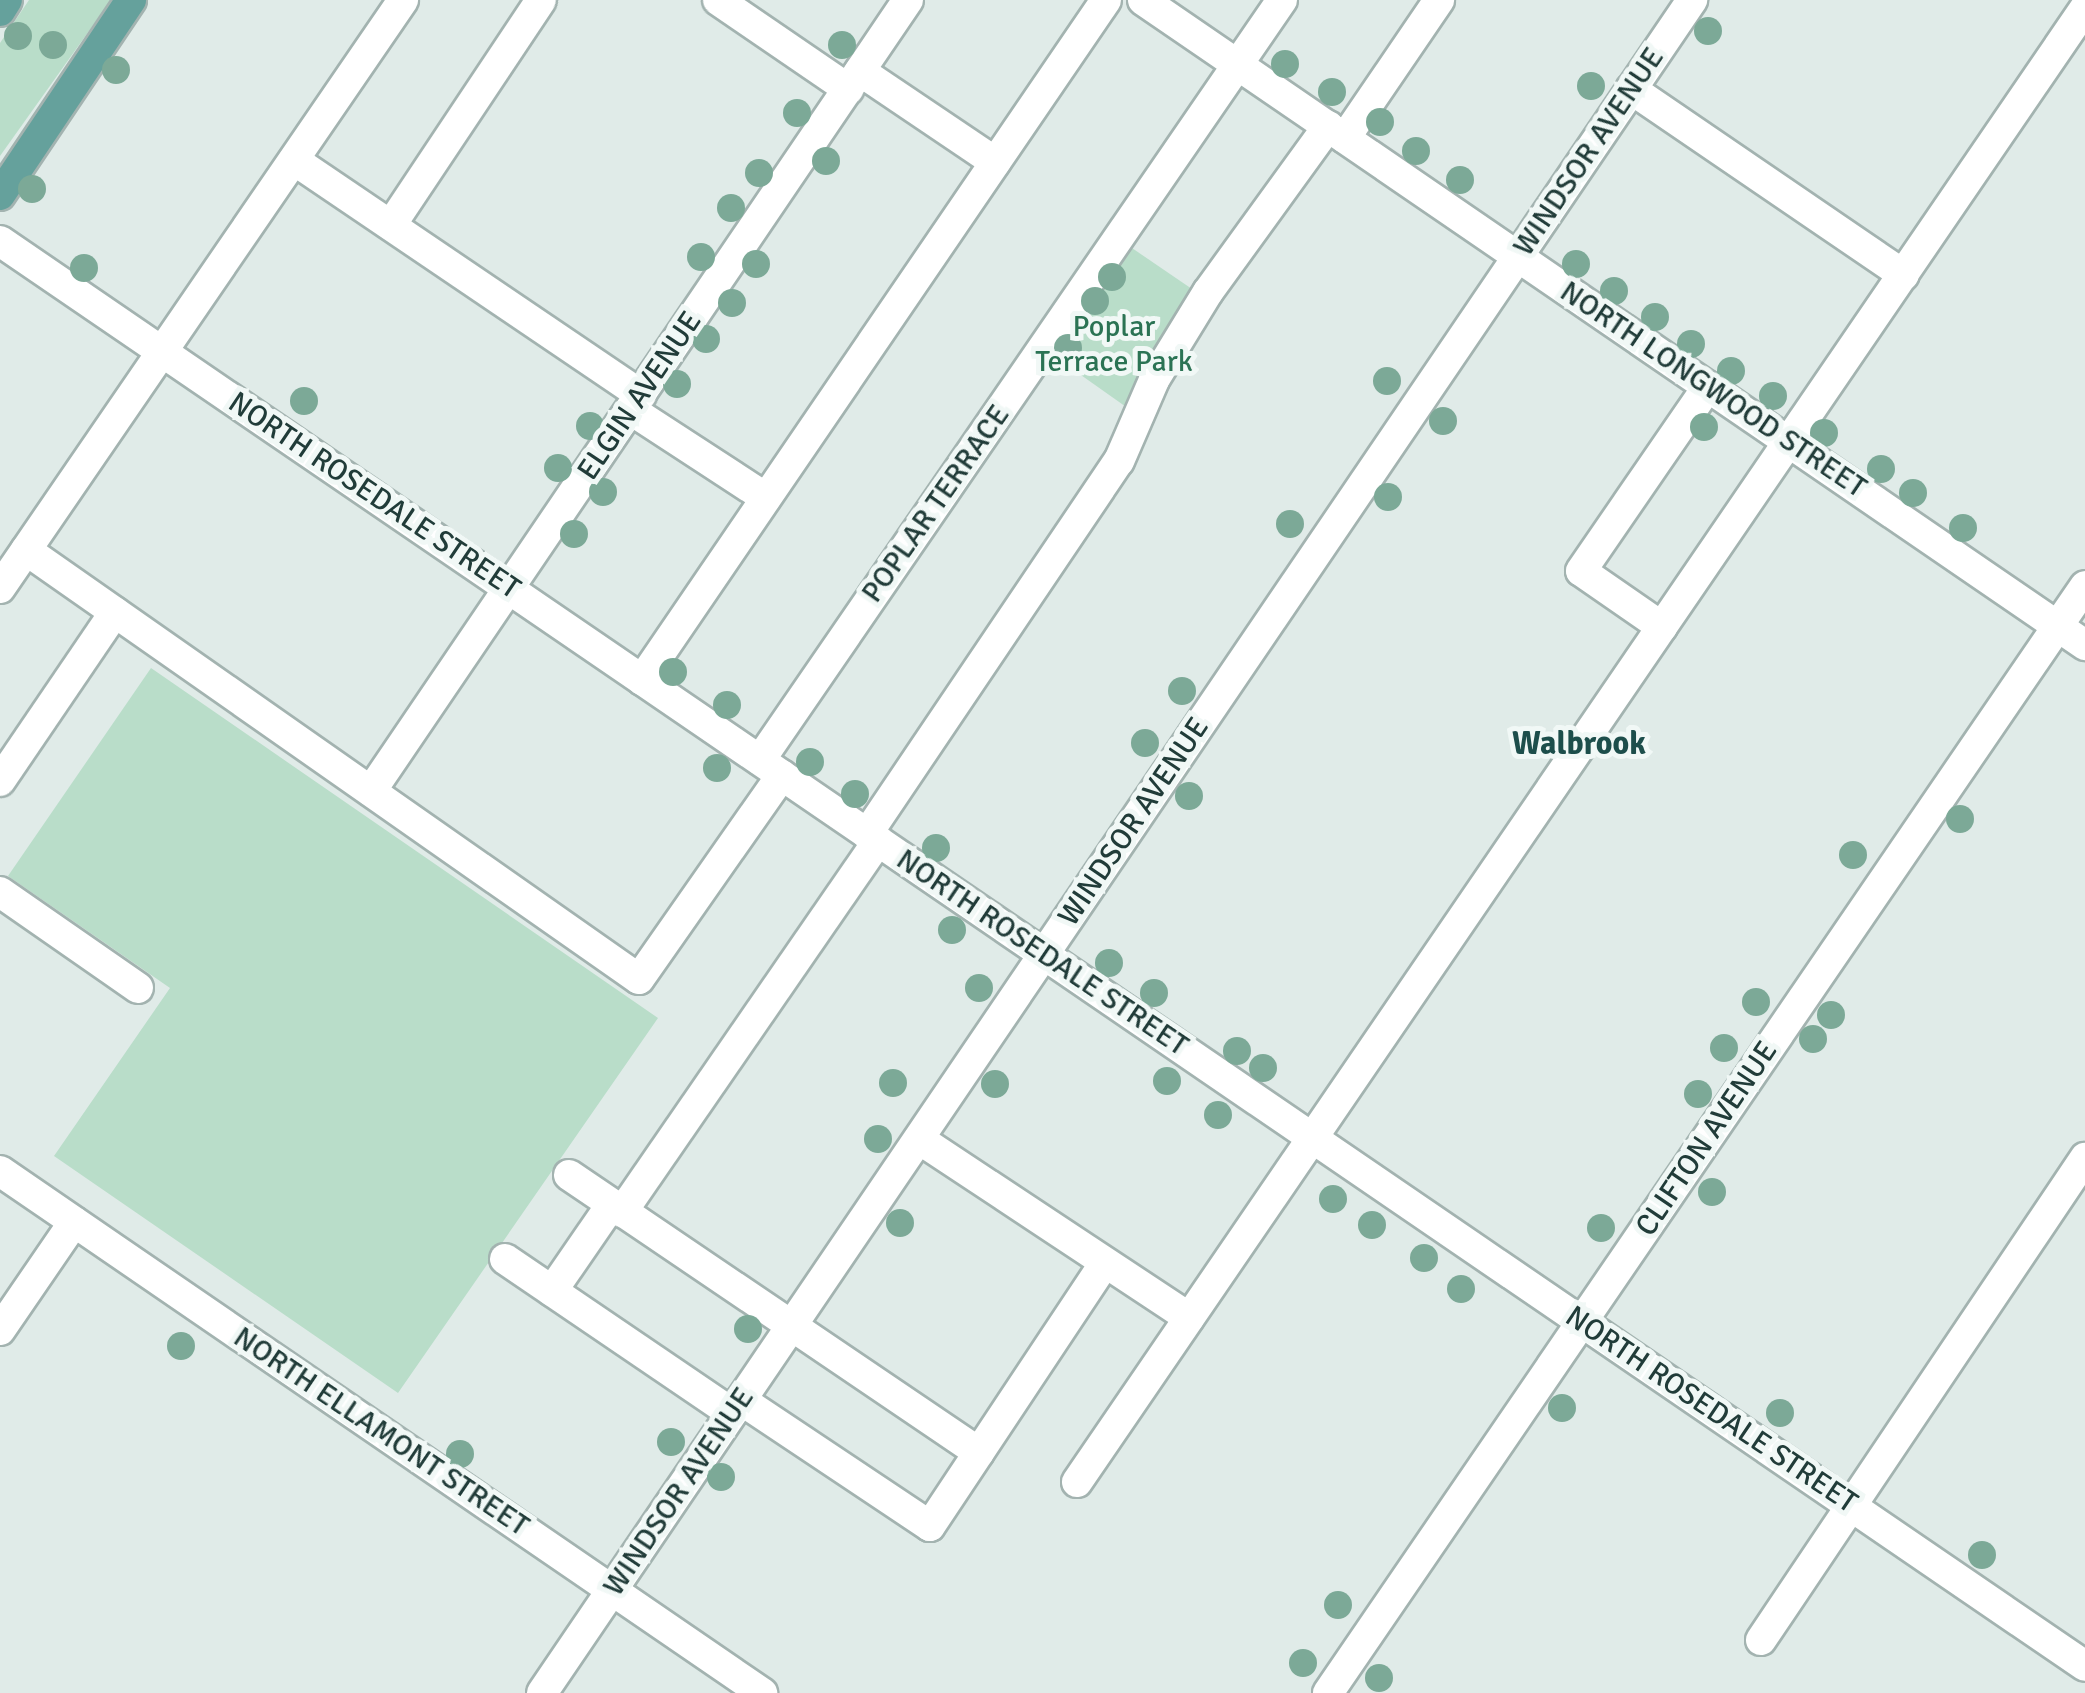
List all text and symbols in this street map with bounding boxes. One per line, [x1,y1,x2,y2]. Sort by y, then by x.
street label: WINDSOR AVENUE [1506,41,1672,263]
street label: NORTH LONGWOOD STREET [1553,274,1873,506]
street label: ELGIN AVENUE [570,305,710,487]
park label: Poplar Terrace Park [1035,309,1193,380]
street label: NORTH ROSEDALE STREET [221,385,527,607]
street label: POPLAR TERRACE [854,398,1018,610]
street label: WINDSOR AVENUE [1051,711,1217,933]
district label: Walbrook [1512,725,1646,763]
street label: NORTH ROSEDALE STREET [889,842,1195,1064]
street label: CLIFTON AVENUE [1629,1035,1785,1243]
street label: NORTH ROSEDALE STREET [1558,1299,1864,1521]
street label: NORTH ELLAMONT STREET [226,1320,536,1544]
street label: WINDSOR AVENUE [596,1381,762,1603]

